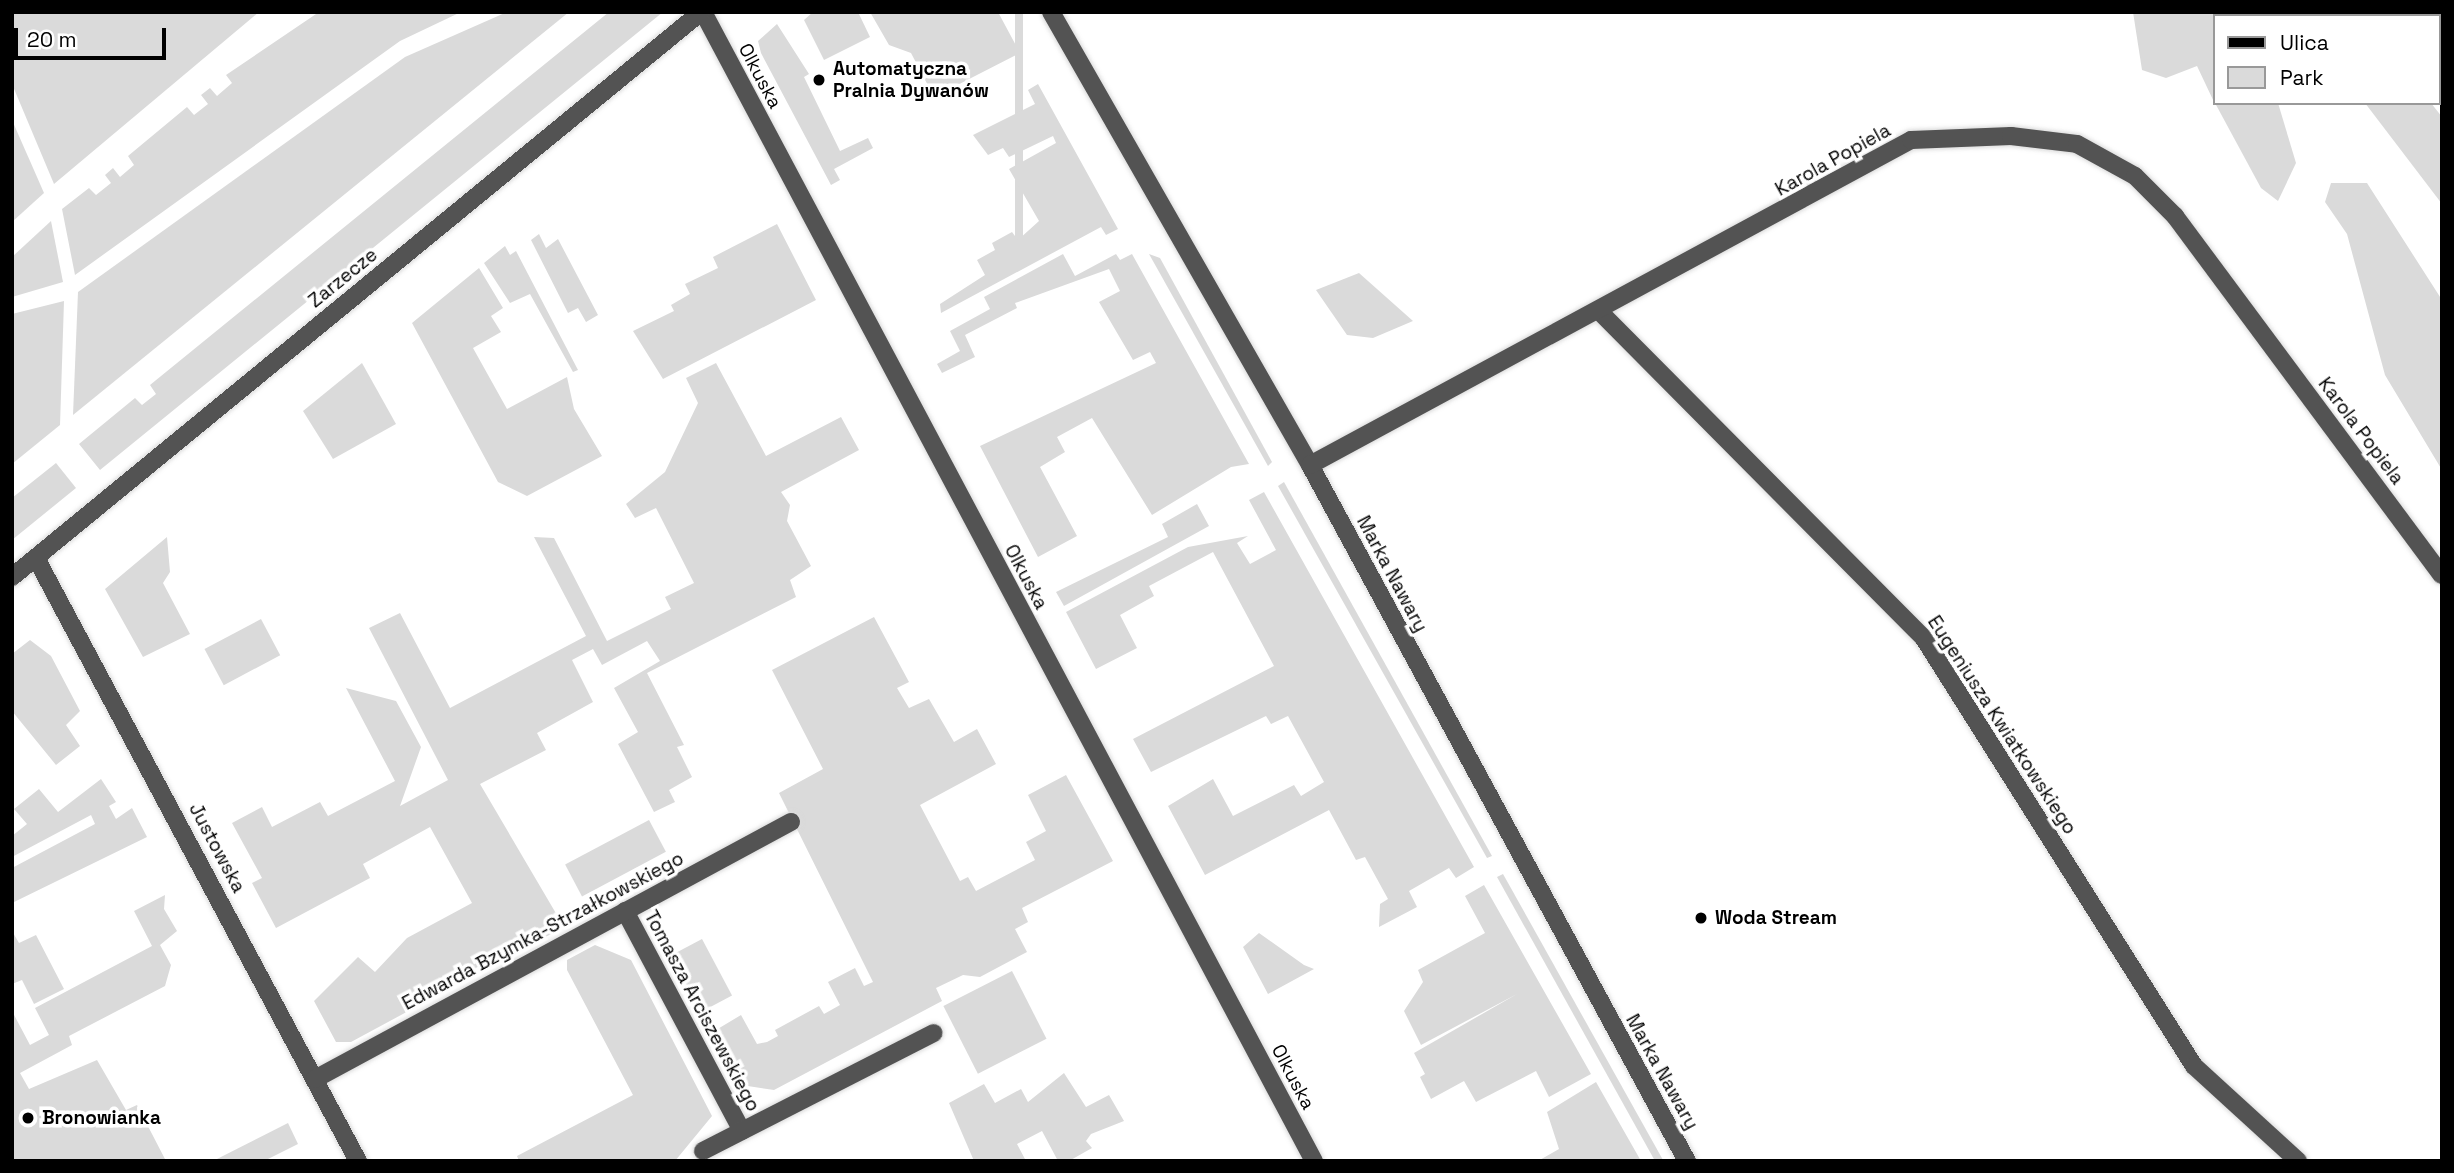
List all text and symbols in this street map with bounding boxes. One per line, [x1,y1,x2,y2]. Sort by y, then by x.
scale bar [18,14,170,58]
legend [2212,14,2440,105]
text: 20 m [27,26,77,53]
text: Ulica [2280,29,2329,56]
street label: Olkuska [733,40,787,112]
place label: Automatyczna Pralnia Dywanów [833,58,989,102]
text: Park [2280,64,2324,91]
marker: Automatyczna Pralnia Dywanów [811,72,827,88]
street label: Karola Popiela [1771,119,1895,201]
street label: Zarzecze [304,243,382,313]
street label: Karola Popiela [2313,373,2409,489]
street label: Marka Nawary [1352,512,1432,636]
street label: Olkuska [999,541,1053,613]
street label: Eugeniusza Kwiatkowskiego [1923,611,2081,839]
street label: Justowska [184,799,250,897]
street label: Edwarda Bzymka-Strzałkowskiego [398,847,688,1015]
street label: Tomasza Arciszewskiego [639,907,765,1115]
place label: Woda Stream [1715,907,1837,929]
marker: Woda Stream [1693,910,1709,926]
street label: Marka Nawary [1621,1010,1703,1134]
street label: Olkuska [1266,1041,1320,1113]
place label: Bronowianka [42,1107,161,1129]
marker: Bronowianka [20,1110,36,1126]

